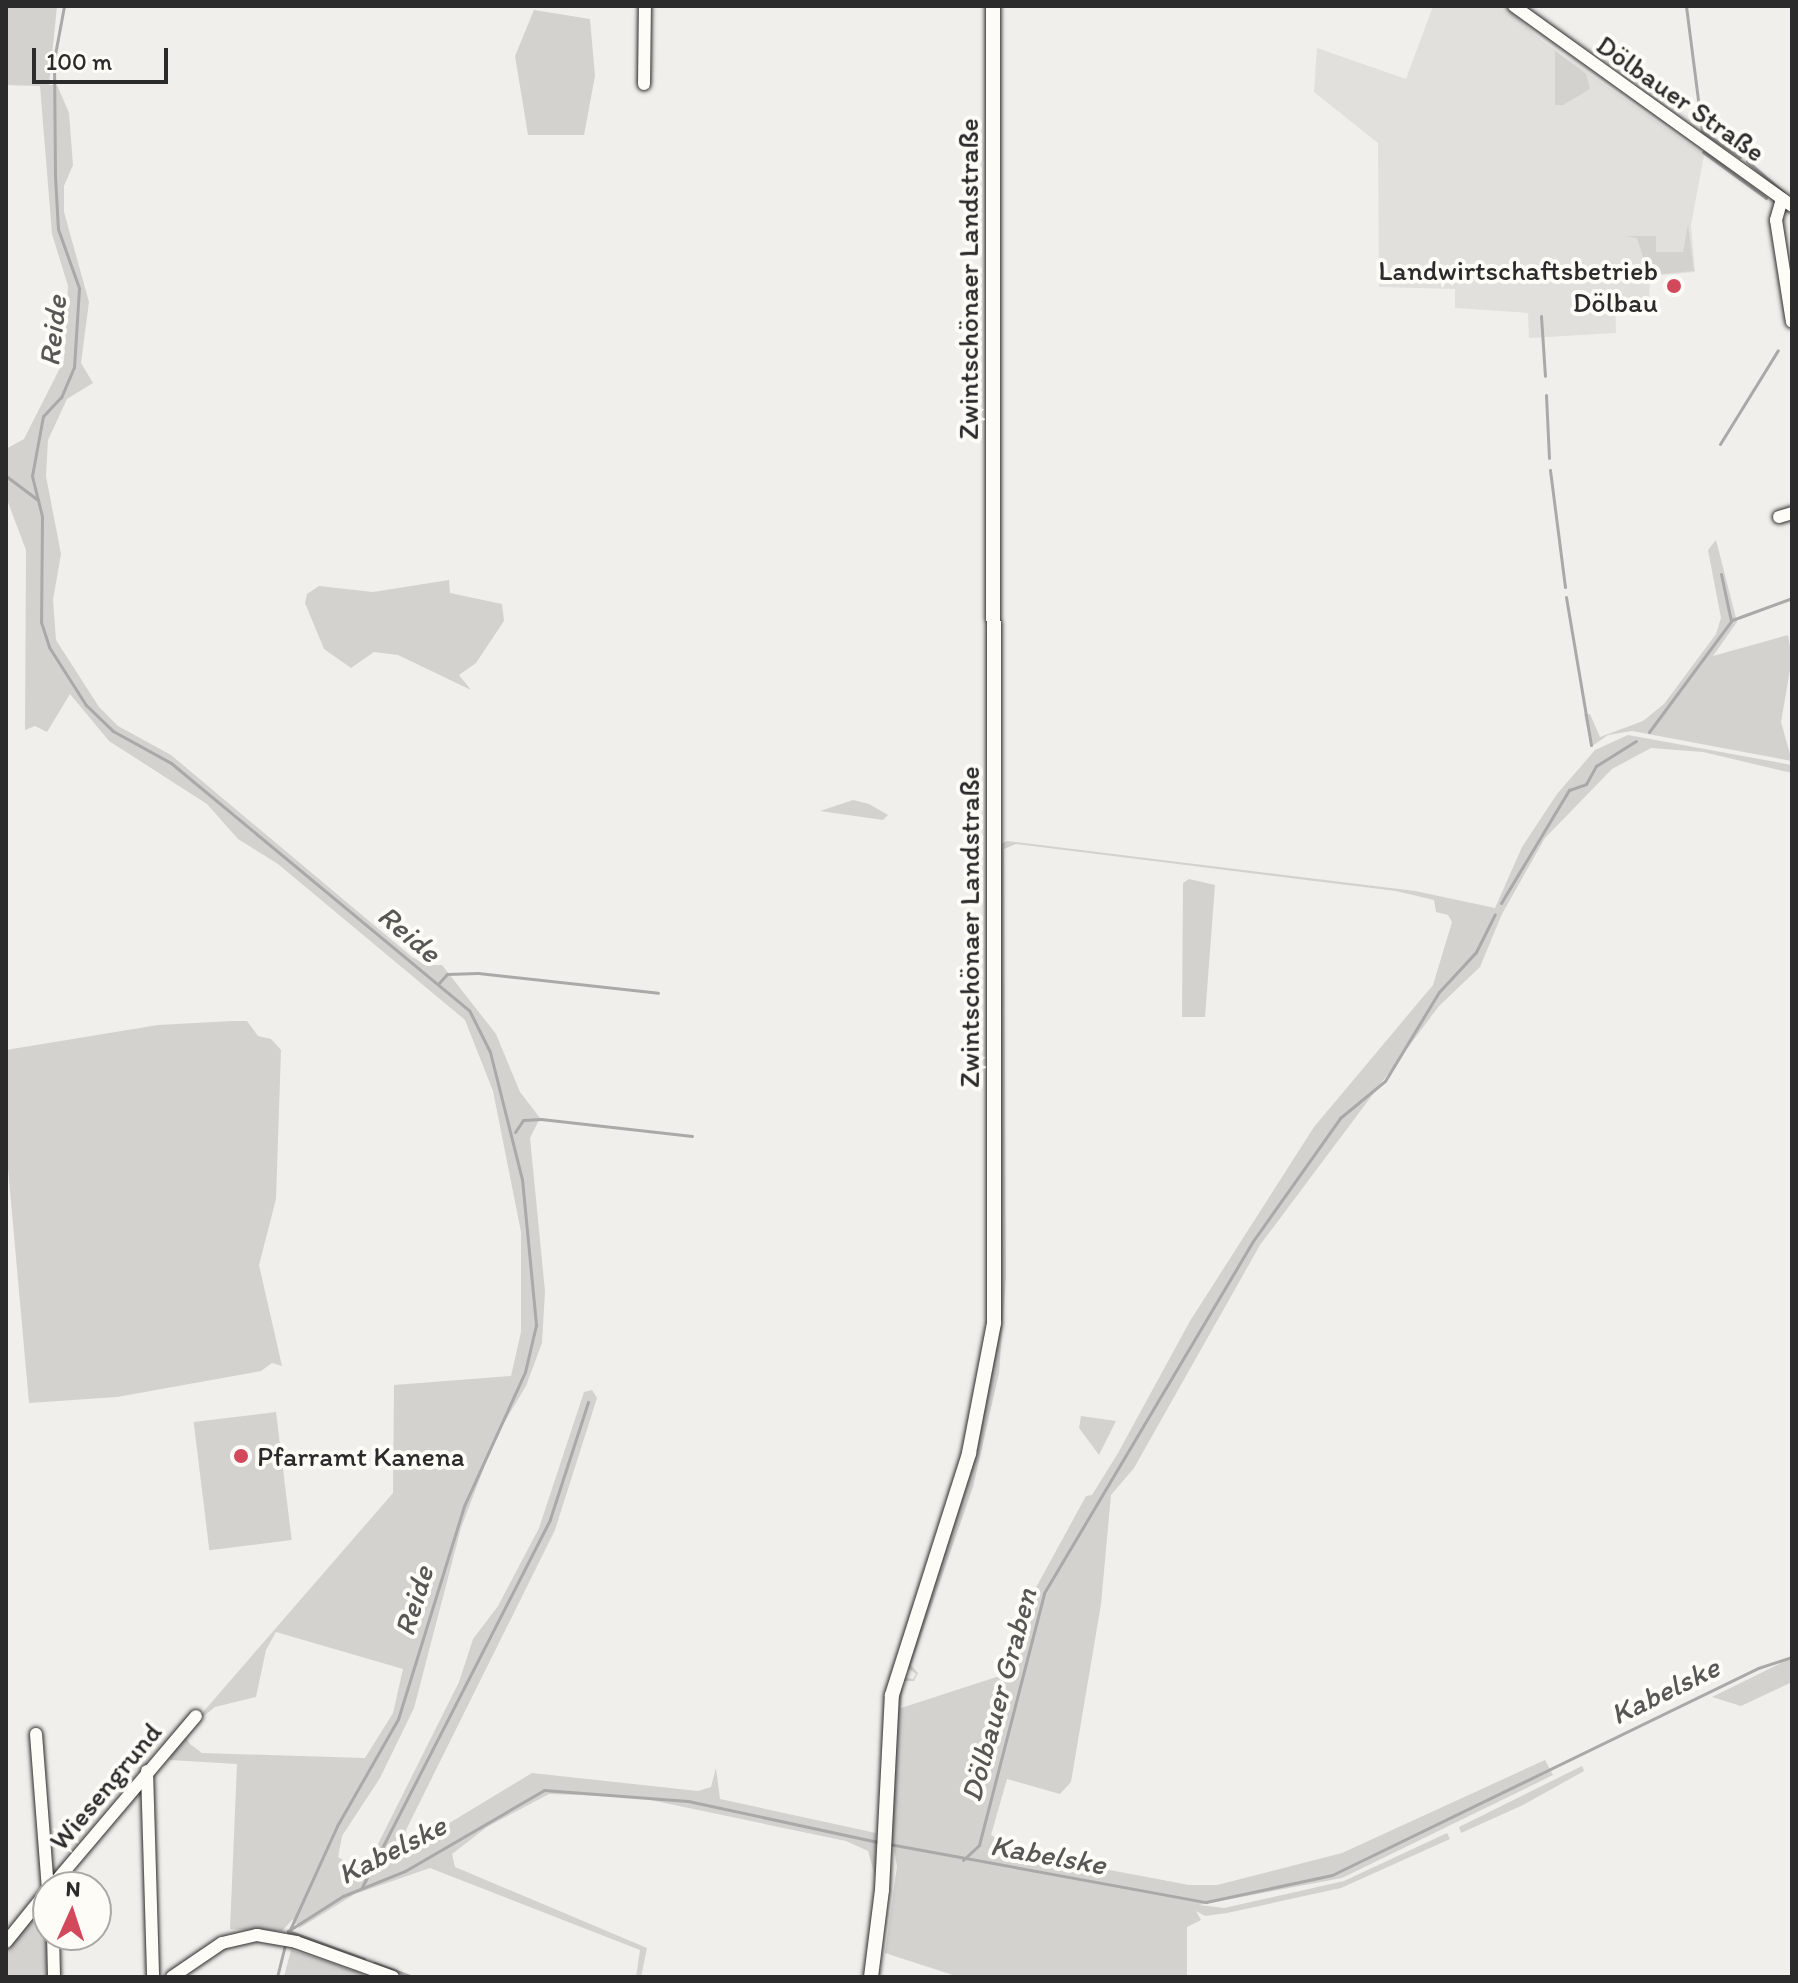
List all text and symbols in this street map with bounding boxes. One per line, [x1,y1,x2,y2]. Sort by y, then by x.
street label: Dölbauer Straße [1590,27,1772,169]
scale bar [36,32,172,82]
text: 100 m [46,47,112,76]
street label: Zwintschönaer Landstraße [951,119,985,439]
place label: Landwirtschaftsbetrieb Dölbau [1378,253,1658,319]
marker: Landwirtschaftsbetrieb Dölbau [1665,277,1683,295]
water label: Reide [31,294,75,368]
street label: Zwintschönaer Landstraße [952,767,986,1087]
water label: Reide [370,897,448,971]
place label: Pfarramt Kanena [257,1439,464,1473]
marker: Pfarramt Kanena [232,1447,250,1465]
water label: Reide [386,1562,442,1640]
water label: Dölbauer Graben [953,1584,1045,1806]
water label: Kabelske [1605,1649,1725,1733]
street label: Wiesengrund [42,1715,168,1857]
water label: Kabelske [332,1807,452,1893]
water label: Kabelske [987,1827,1109,1883]
north arrow [32,1871,112,1951]
text: N [65,1875,81,1902]

